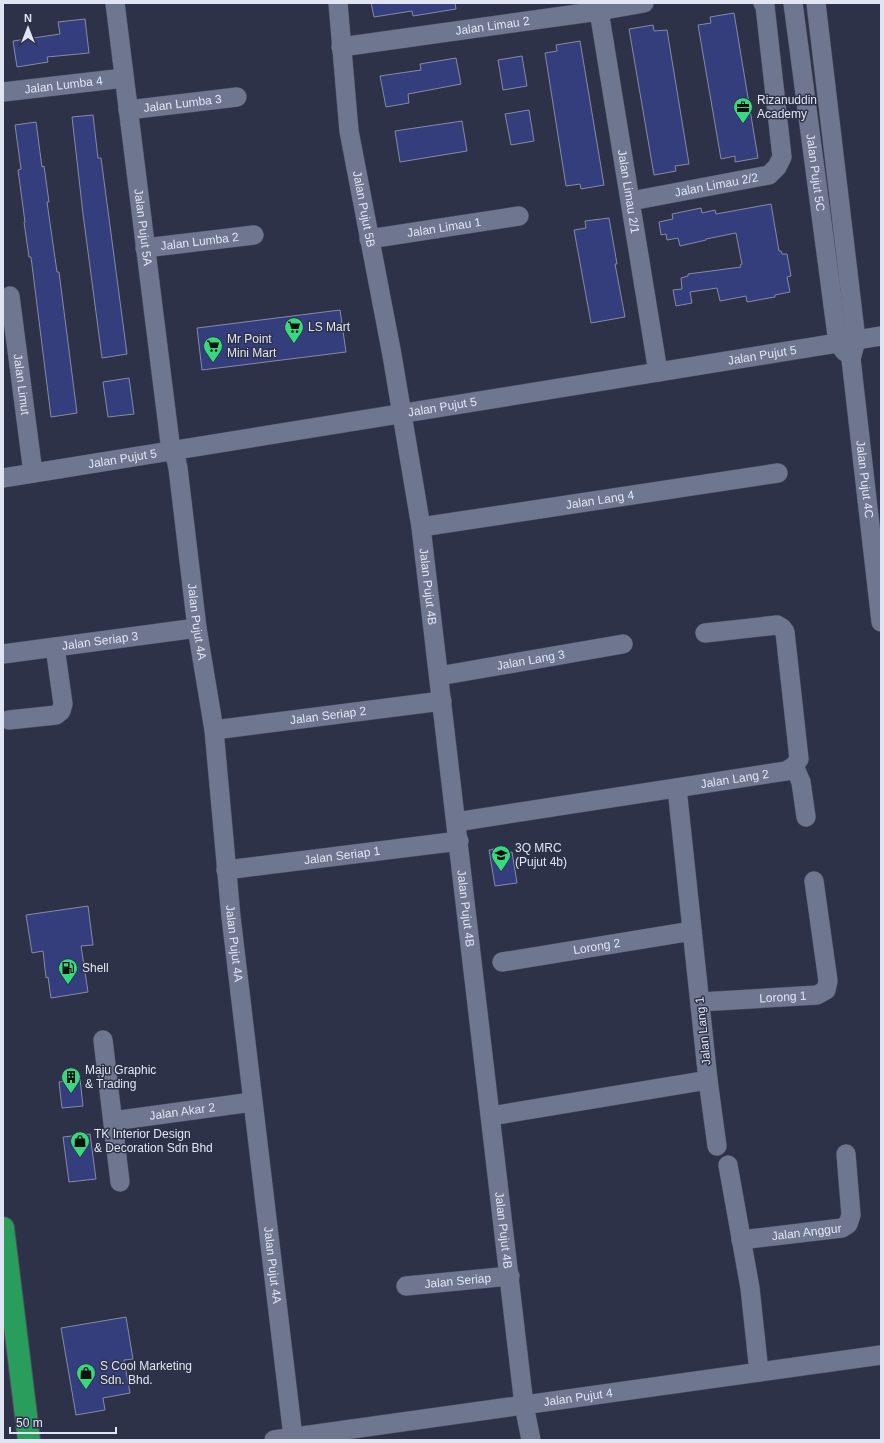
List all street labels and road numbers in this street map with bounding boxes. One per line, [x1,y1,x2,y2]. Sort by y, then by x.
street label: Jalan Limau 2 [455,14,531,38]
street label: Jalan Lumba 4 [24,73,104,96]
street label: Jalan Lumba 3 [143,92,223,115]
street label: Jalan Pujut 5C [803,133,828,213]
street label: Jalan Limau 2/1 [615,149,642,235]
street label: Jalan Pujut 5B [350,170,378,248]
street label: Jalan Limau 2/2 [673,170,760,200]
street label: Jalan Pujut 5A [131,188,155,267]
street label: Jalan Limau 1 [406,215,482,240]
street label: Jalan Lumba 2 [160,230,240,253]
street label: Jalan Pujut 5 [727,343,798,368]
street label: Jalan Limut [11,353,32,416]
street label: Jalan Pujut 5 [407,394,478,419]
street label: Jalan Pujut 4C [853,440,876,519]
street label: Jalan Pujut 5 [87,446,158,471]
street label: Jalan Lang 4 [565,488,635,512]
street label: Jalan Pujut 4B [417,547,439,626]
street label: Jalan Pujut 4A [185,582,209,661]
street label: Jalan Seriap 3 [61,629,139,653]
street label: Jalan Lang 3 [496,647,566,673]
street label: Jalan Seriap 2 [289,704,367,727]
street label: Jalan Lang 2 [700,767,770,791]
street label: Jalan Seriap 1 [303,844,381,867]
street label: Jalan Pujut 4B [454,869,477,948]
street label: Jalan Pujut 4A [223,904,246,983]
street label: Lorong 2 [572,936,622,957]
street label: Lorong 1 [759,989,807,1005]
street label: Jalan Lang 1 [692,996,714,1066]
street label: Jalan Akar 2 [149,1100,216,1123]
street label: Jalan Pujut 4B [492,1191,515,1270]
street label: Jalan Anggur [771,1221,842,1243]
street label: Jalan Pujut 4A [261,1226,284,1304]
street label: Jalan Seriap [424,1271,492,1291]
street label: Jalan Pujut 4 [543,1386,614,1409]

